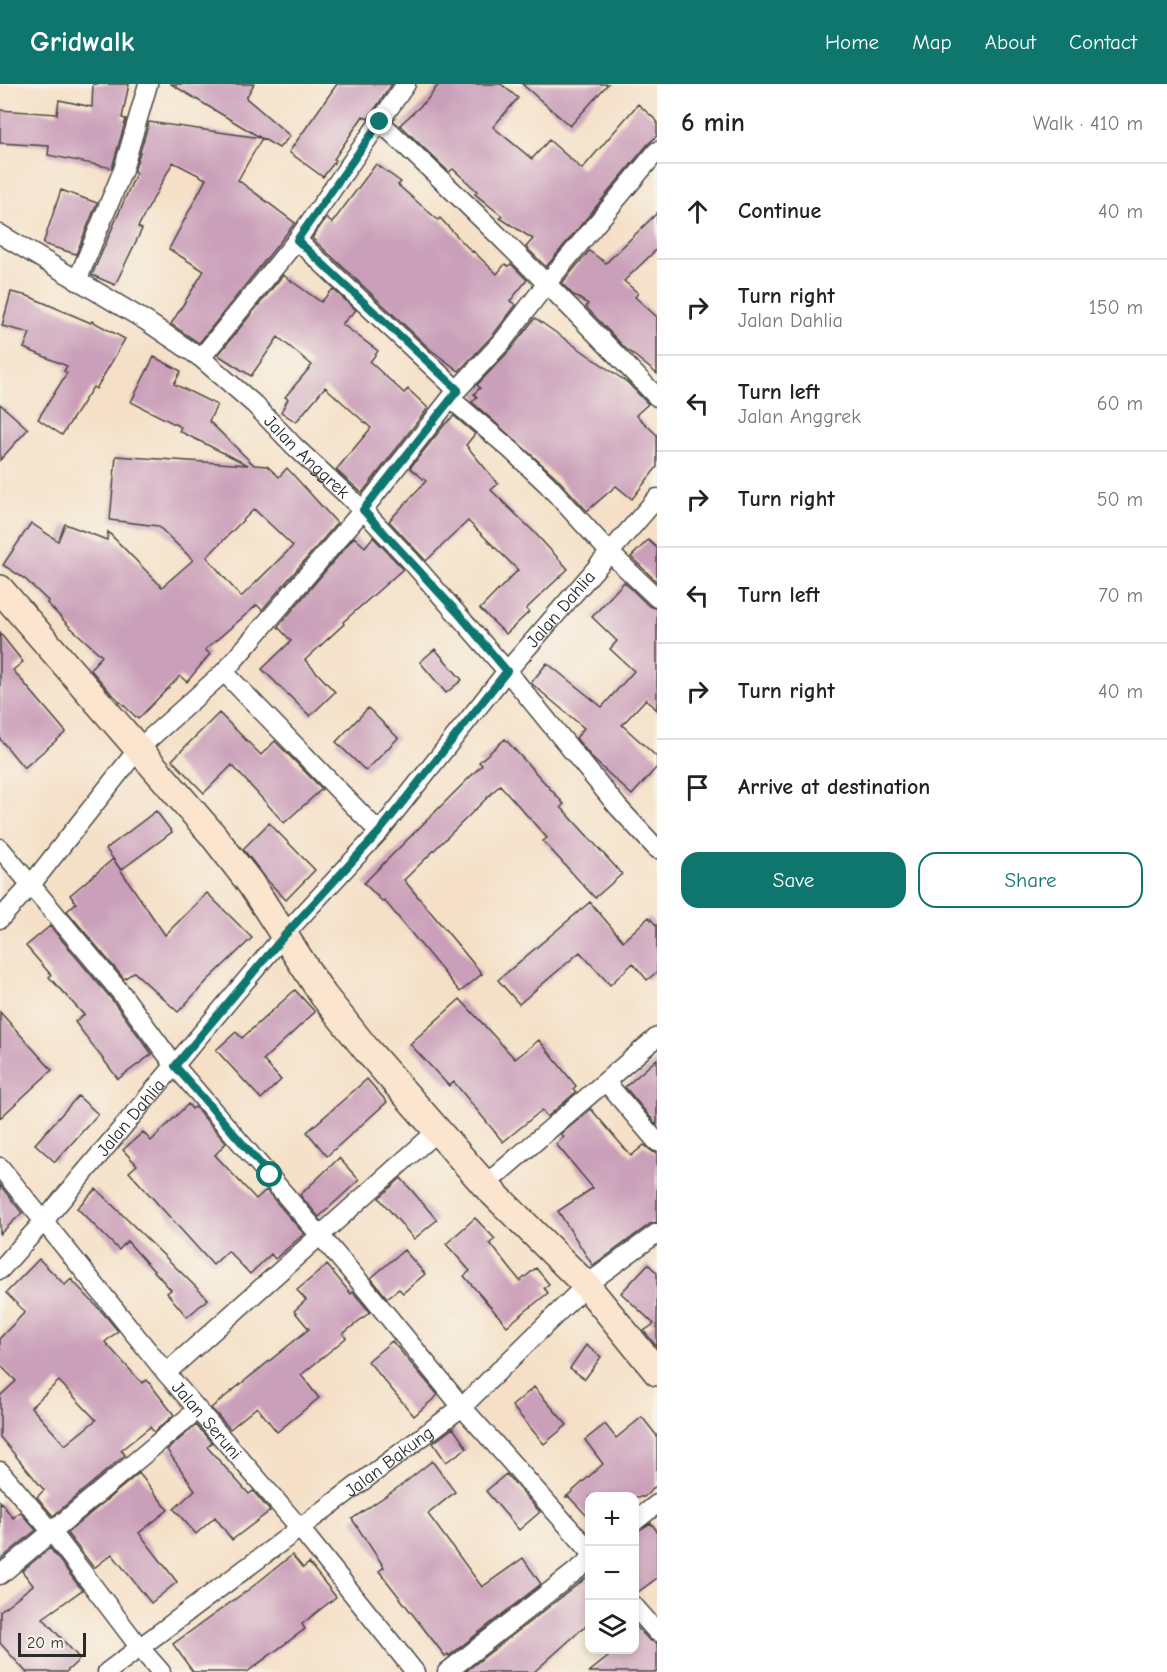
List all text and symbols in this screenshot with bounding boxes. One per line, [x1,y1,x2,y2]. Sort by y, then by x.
text: Gridwalk [30,26,134,58]
text: Home [825,30,879,54]
text: Map [912,30,952,54]
text: About [985,30,1036,54]
text: Contact [1069,30,1137,54]
route end [366,108,392,134]
text: 6 min [681,108,745,138]
text: Walk · 410 m [1033,112,1143,135]
icon: ahead [681,195,714,228]
text: Continue [738,198,821,224]
text: 40 m [1098,200,1143,223]
text: Turn right [738,283,835,309]
icon: right [681,291,714,324]
text: 150 m [1089,296,1143,319]
text: Jalan Dahlia [738,309,843,332]
text: Turn left [738,379,820,405]
icon: left [681,387,714,420]
text: 60 m [1097,392,1143,415]
text: Jalan Anggrek [738,405,861,428]
street label: Jalan Anggrek [260,411,354,503]
icon: right [681,483,714,516]
text: Turn right [738,486,835,512]
text: 50 m [1097,488,1143,511]
street label: Jalan Dahlia [522,567,600,652]
icon: left [681,579,714,612]
text: Turn left [738,582,820,608]
text: 70 m [1098,584,1143,607]
icon: right [681,675,714,708]
text: Turn right [738,678,835,704]
text: 40 m [1098,680,1143,703]
icon: arrive [681,771,714,804]
text: Arrive at destination [738,774,930,800]
button: Save [681,852,906,908]
button: Share [918,852,1143,908]
street label: Jalan Dahlia [92,1075,169,1160]
route start [256,1161,282,1187]
street label: Jalan Seruni [167,1377,246,1464]
street label: Jalan Bakung [341,1422,437,1501]
map controls [585,1492,639,1654]
button: + [585,1492,639,1546]
button: − [585,1546,639,1600]
button: layers [585,1600,639,1654]
scale bar [18,1630,86,1658]
text: 20 m [27,1634,64,1652]

